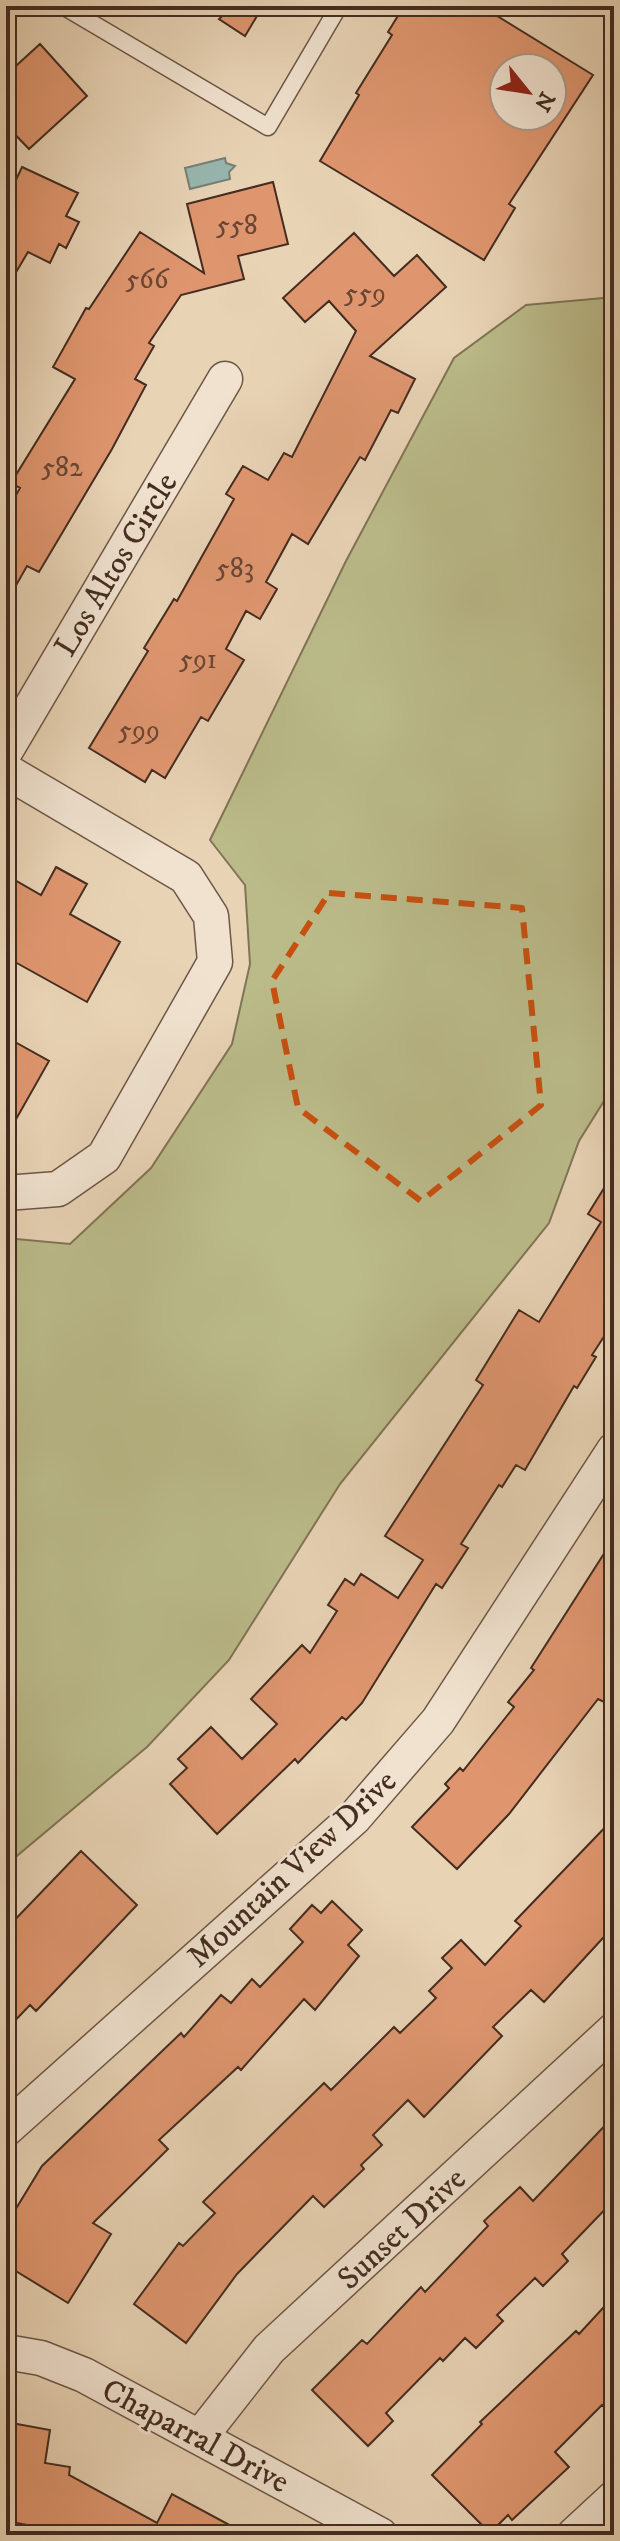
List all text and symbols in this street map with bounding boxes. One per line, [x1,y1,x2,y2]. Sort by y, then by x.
north arrow [488,52,568,132]
text: N [528,87,560,116]
house number: 558 [216,208,258,243]
house number: 566 [125,262,170,297]
house number: 559 [344,276,386,311]
house number: 582 [41,450,83,485]
street label: Los Altos Circle [46,466,187,664]
house number: 583 [216,551,254,586]
house number: 591 [179,642,217,677]
house number: 599 [118,713,160,748]
street label: Mountain View Drive [179,1762,405,1977]
street label: Sunset Drive [330,2160,475,2299]
street label: Chaparral Drive [95,2371,296,2503]

